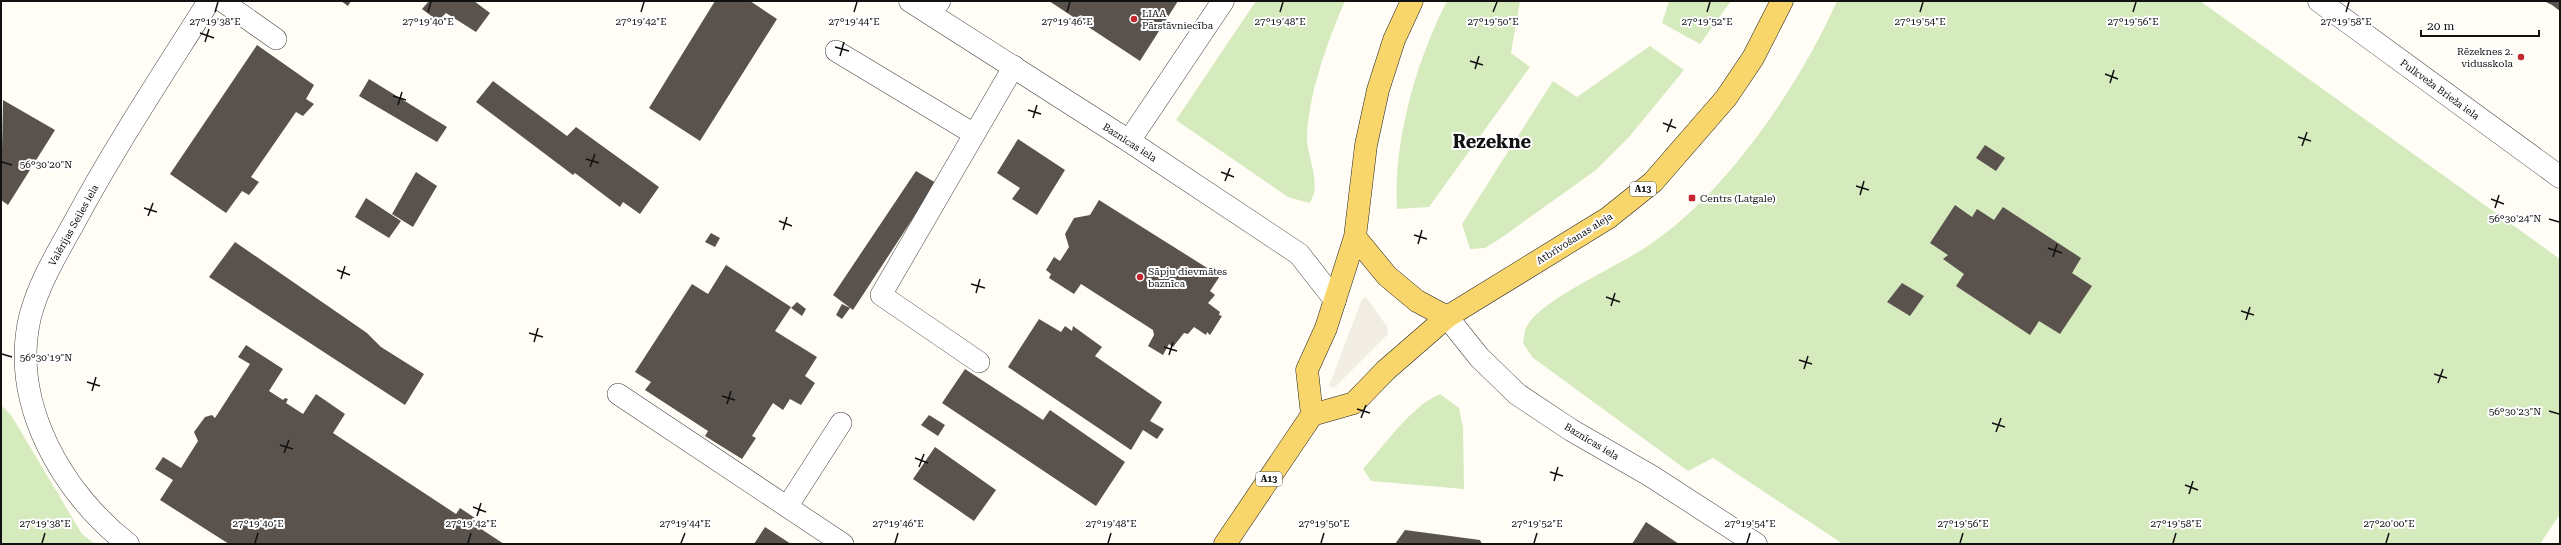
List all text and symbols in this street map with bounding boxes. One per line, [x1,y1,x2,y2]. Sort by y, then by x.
place label: LIAA Pārstāvniecība [1142,8,1214,31]
scale bar [2421,12,2539,38]
marker: LIAA Pārstāvniecība [1129,14,1139,24]
text: 27°19'38"E [189,16,241,27]
text: 27°19'40"E [402,16,454,27]
text: 27°19'42"E [615,16,667,27]
text: 27°19'44"E [828,16,880,27]
text: 27°19'46"E [1041,16,1093,27]
text: 27°19'48"E [1254,16,1306,27]
text: 27°19'50"E [1467,16,1519,27]
text: 27°19'52"E [1681,16,1733,27]
text: 27°19'54"E [1894,16,1946,27]
text: 27°19'56"E [2107,16,2159,27]
text: 27°19'58"E [2320,16,2372,27]
text: 20 m [2427,19,2454,33]
place label: Rēzeknes 2. vidusskola [2457,46,2514,69]
marker: Rēzeknes 2. vidusskola [2516,52,2526,62]
street label: Pulkveža Brieža iela [2398,57,2482,122]
street label: Baznīcas iela [1101,121,1159,164]
district label: Rezekne [1453,131,1532,152]
text: 56°30'20"N [20,159,72,170]
street label: Valērijas Seiles iela [46,182,101,268]
road number: A13 [1630,182,1656,196]
marker: Centrs (Latgale) [1687,193,1697,203]
place label: Centrs (Latgale) [1700,193,1776,204]
street label: Atbrīvošanas aleja [1534,210,1615,266]
text: 56°30'24"N [2489,213,2541,224]
place label: Sāpju dievmātes baznīca [1148,266,1227,289]
marker: Sāpju dievmātes baznīca [1135,272,1145,282]
text: 56°30'19"N [20,352,72,363]
text: 56°30'23"N [2489,406,2541,417]
street label: Baznīcas iela [1562,421,1622,462]
road number: A13 [1256,472,1282,486]
text: 27°19'38"E [19,518,71,529]
text: 27°19'40"E [232,518,284,529]
text: 27°19'42"E [445,518,497,529]
text: 27°19'44"E [659,518,711,529]
text: 27°19'46"E [872,518,924,529]
text: 27°19'48"E [1085,518,1137,529]
text: 27°19'50"E [1298,518,1350,529]
text: 27°19'52"E [1511,518,1563,529]
text: 27°19'54"E [1724,518,1776,529]
text: 27°19'56"E [1937,518,1989,529]
text: 27°19'58"E [2150,518,2202,529]
text: 27°20'00"E [2363,518,2415,529]

